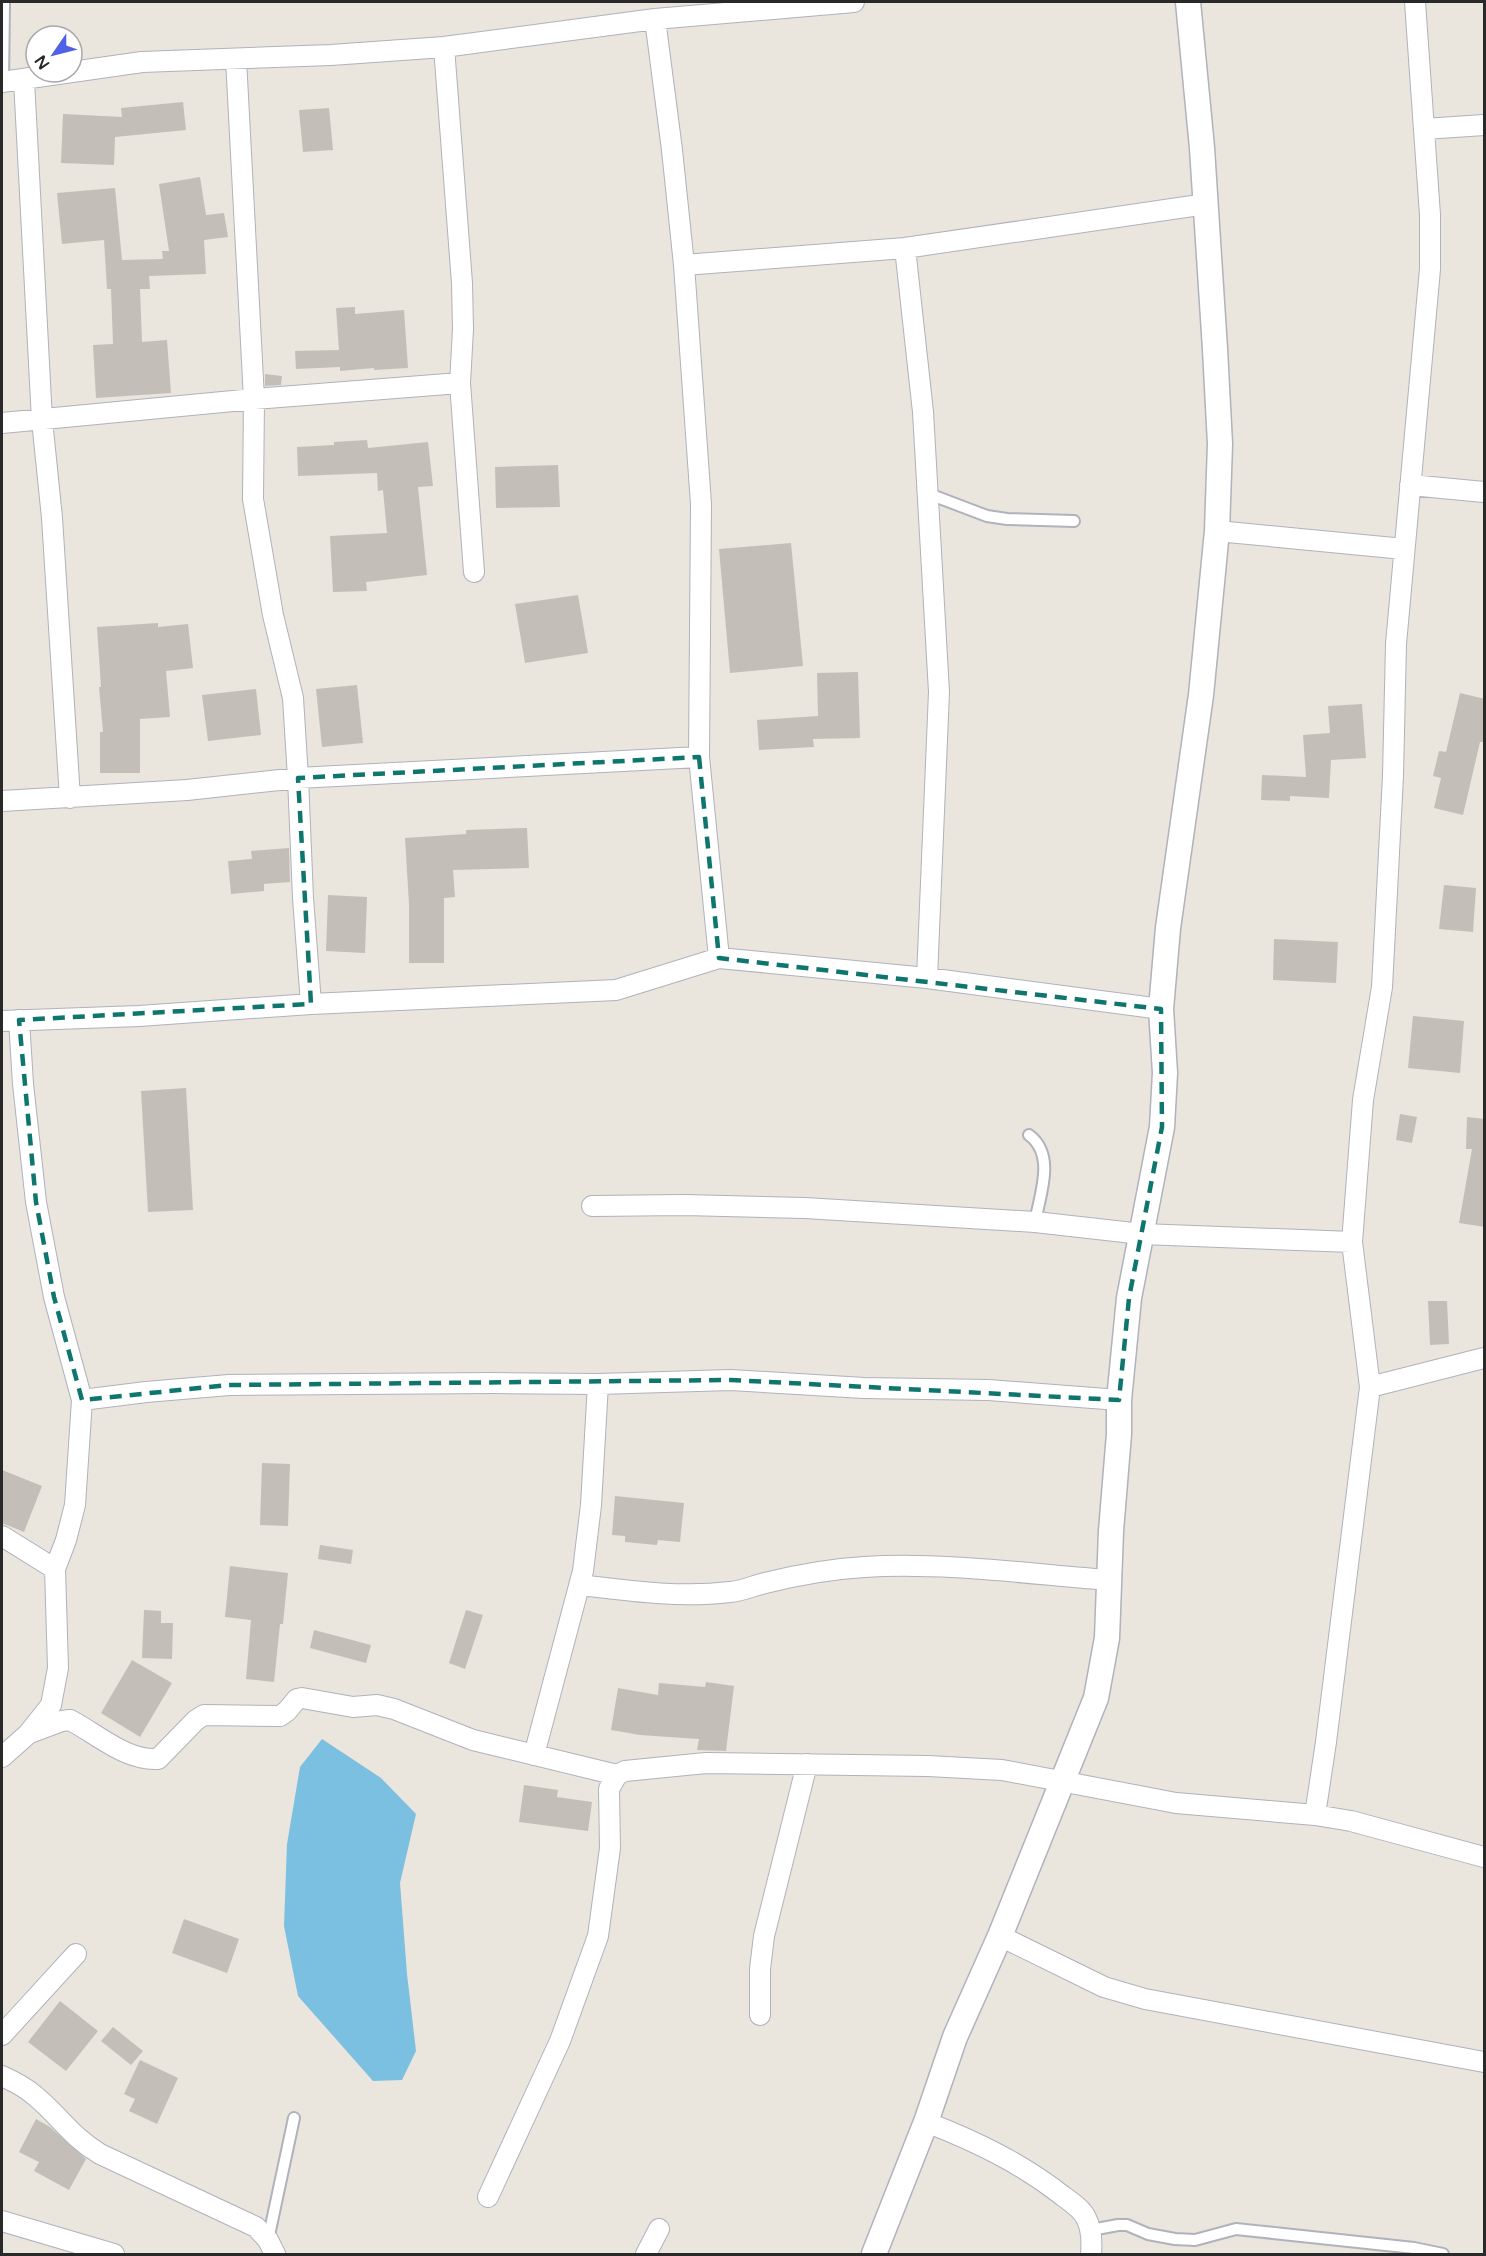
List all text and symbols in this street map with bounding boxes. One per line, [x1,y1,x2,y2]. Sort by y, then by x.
north arrow [24,24,84,84]
text: N [31,51,54,73]

